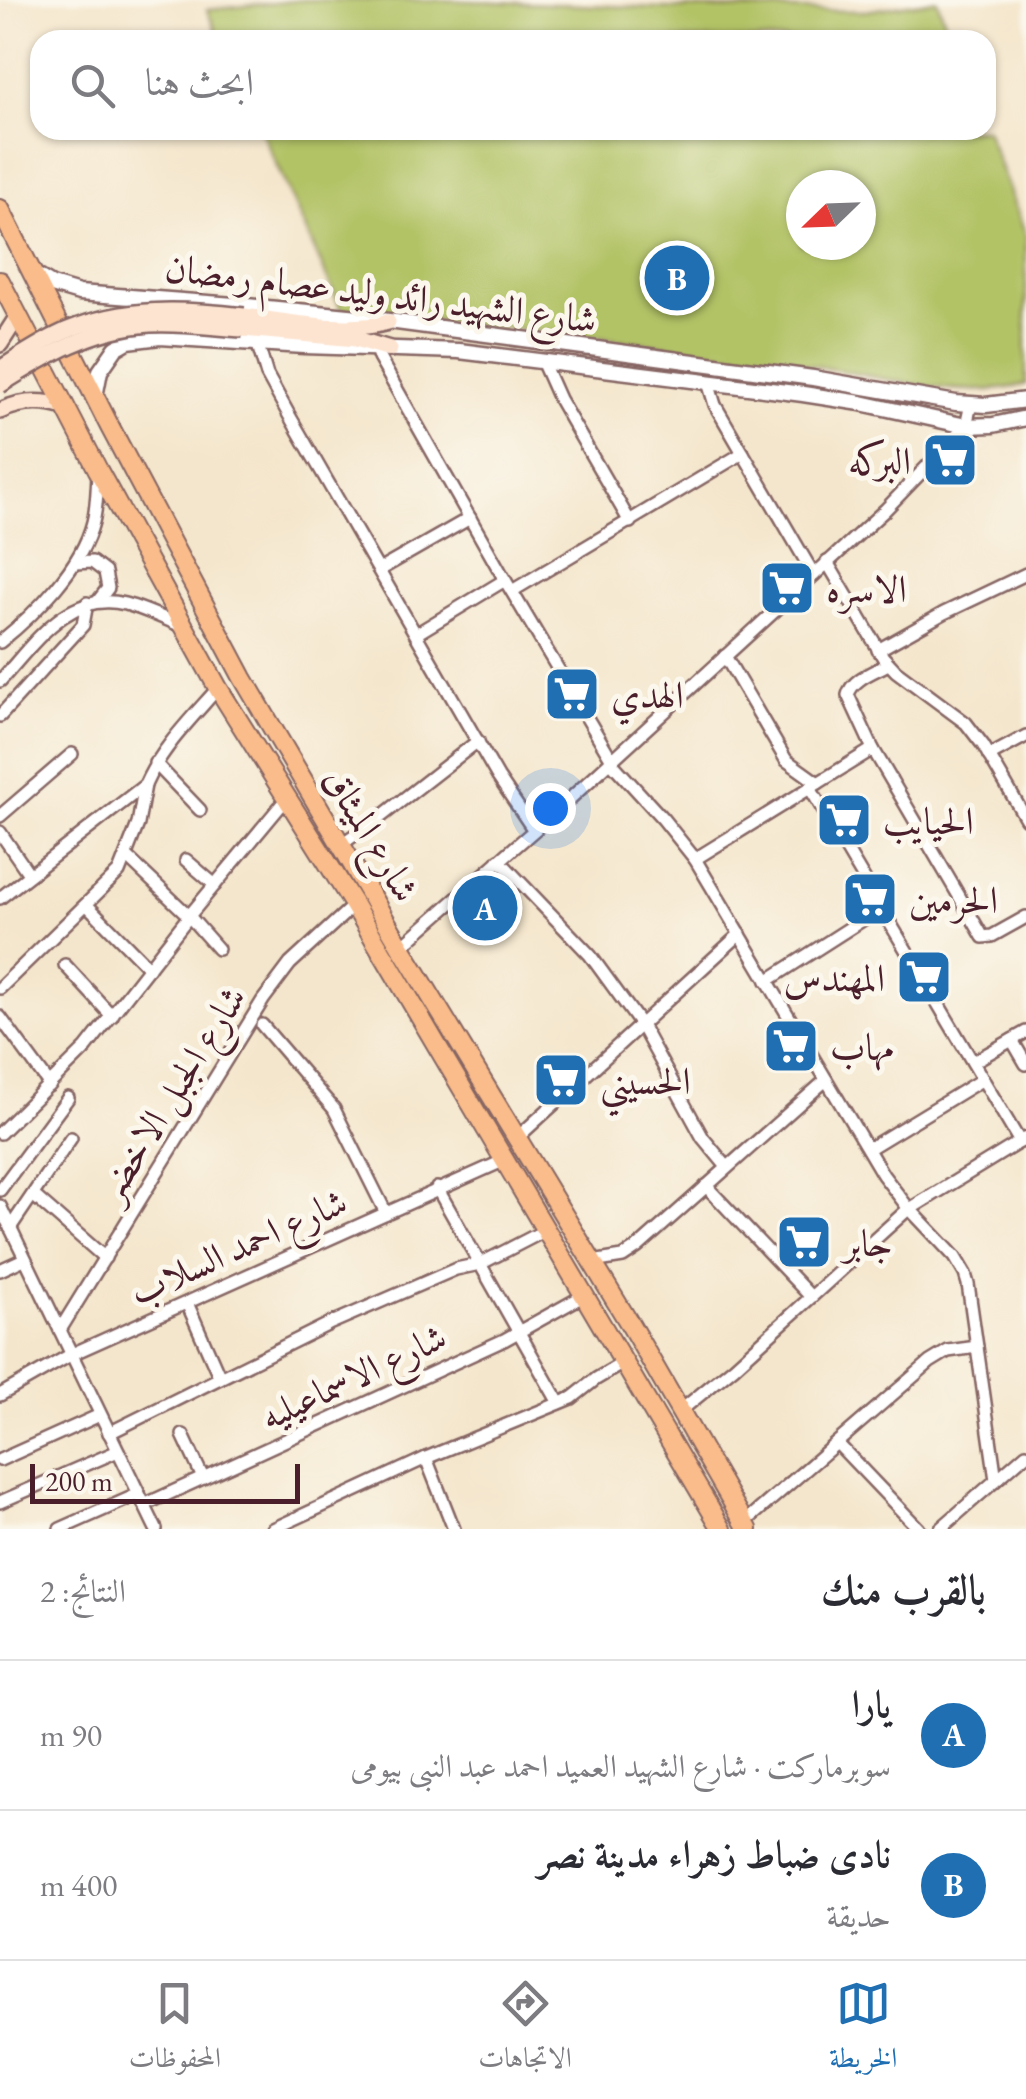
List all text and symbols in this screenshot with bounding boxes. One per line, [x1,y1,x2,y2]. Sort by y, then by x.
search box [30,30,996,140]
text: ابحث هنا [145,57,254,106]
icon: search [65,58,120,113]
north arrow [786,170,876,260]
pin: B [644,240,710,316]
street label: شارع الشهيد رائد وليد عصام رمضان [161,242,600,353]
supermarket icon: البركه [920,430,980,490]
place label: البركه [848,436,911,485]
supermarket icon: الاسره [757,558,817,618]
place label: الاسره [826,564,907,614]
supermarket icon: الهدي [542,664,602,724]
place label: الهدي [611,670,684,726]
street label: شارع الميثاق [307,758,431,914]
your location [525,783,576,834]
supermarket icon: الحيايب [814,790,874,850]
place label: الحيايب [883,796,974,845]
supermarket icon: الحرمين [840,869,900,929]
pin: A [452,870,518,946]
place label: الحرمين [909,875,998,924]
supermarket icon: المهندس [894,947,954,1007]
place label: المهندس [784,953,885,1002]
street label: شارع الجبل الاخضر [83,976,263,1217]
supermarket icon: مهاب [761,1016,821,1076]
place label: مهاب [830,1022,894,1071]
supermarket icon: الحسيني [531,1050,591,1110]
place label: الحسيني [600,1056,691,1117]
street label: شارع احمد السلاب [122,1176,357,1322]
supermarket icon: جابر [774,1212,834,1272]
place label: جابر [839,1218,893,1267]
street label: شارع الاسماعيليه [252,1312,457,1447]
scale bar [30,1459,300,1504]
text: 200 m [45,1463,113,1499]
text: بالقرب منك [821,1562,986,1617]
text: النتائج: 2 [40,1570,126,1612]
text: يارا [852,1679,891,1728]
text: 90 m [40,1714,102,1756]
text: A [942,1714,965,1756]
text: سوبرماركت · شارع الشهيد العميد احمد عبد النبى بيومى [350,1745,891,1787]
text: نادى ضباط زهراء مدينة نصر [538,1829,891,1878]
text: 400 m [40,1864,117,1906]
text: B [943,1864,964,1906]
text: حديقة [826,1895,891,1937]
tab: المحفوظات [129,1976,221,2085]
tab: الاتجاهات [478,1976,572,2085]
tab: الخريطة [829,1976,897,2085]

